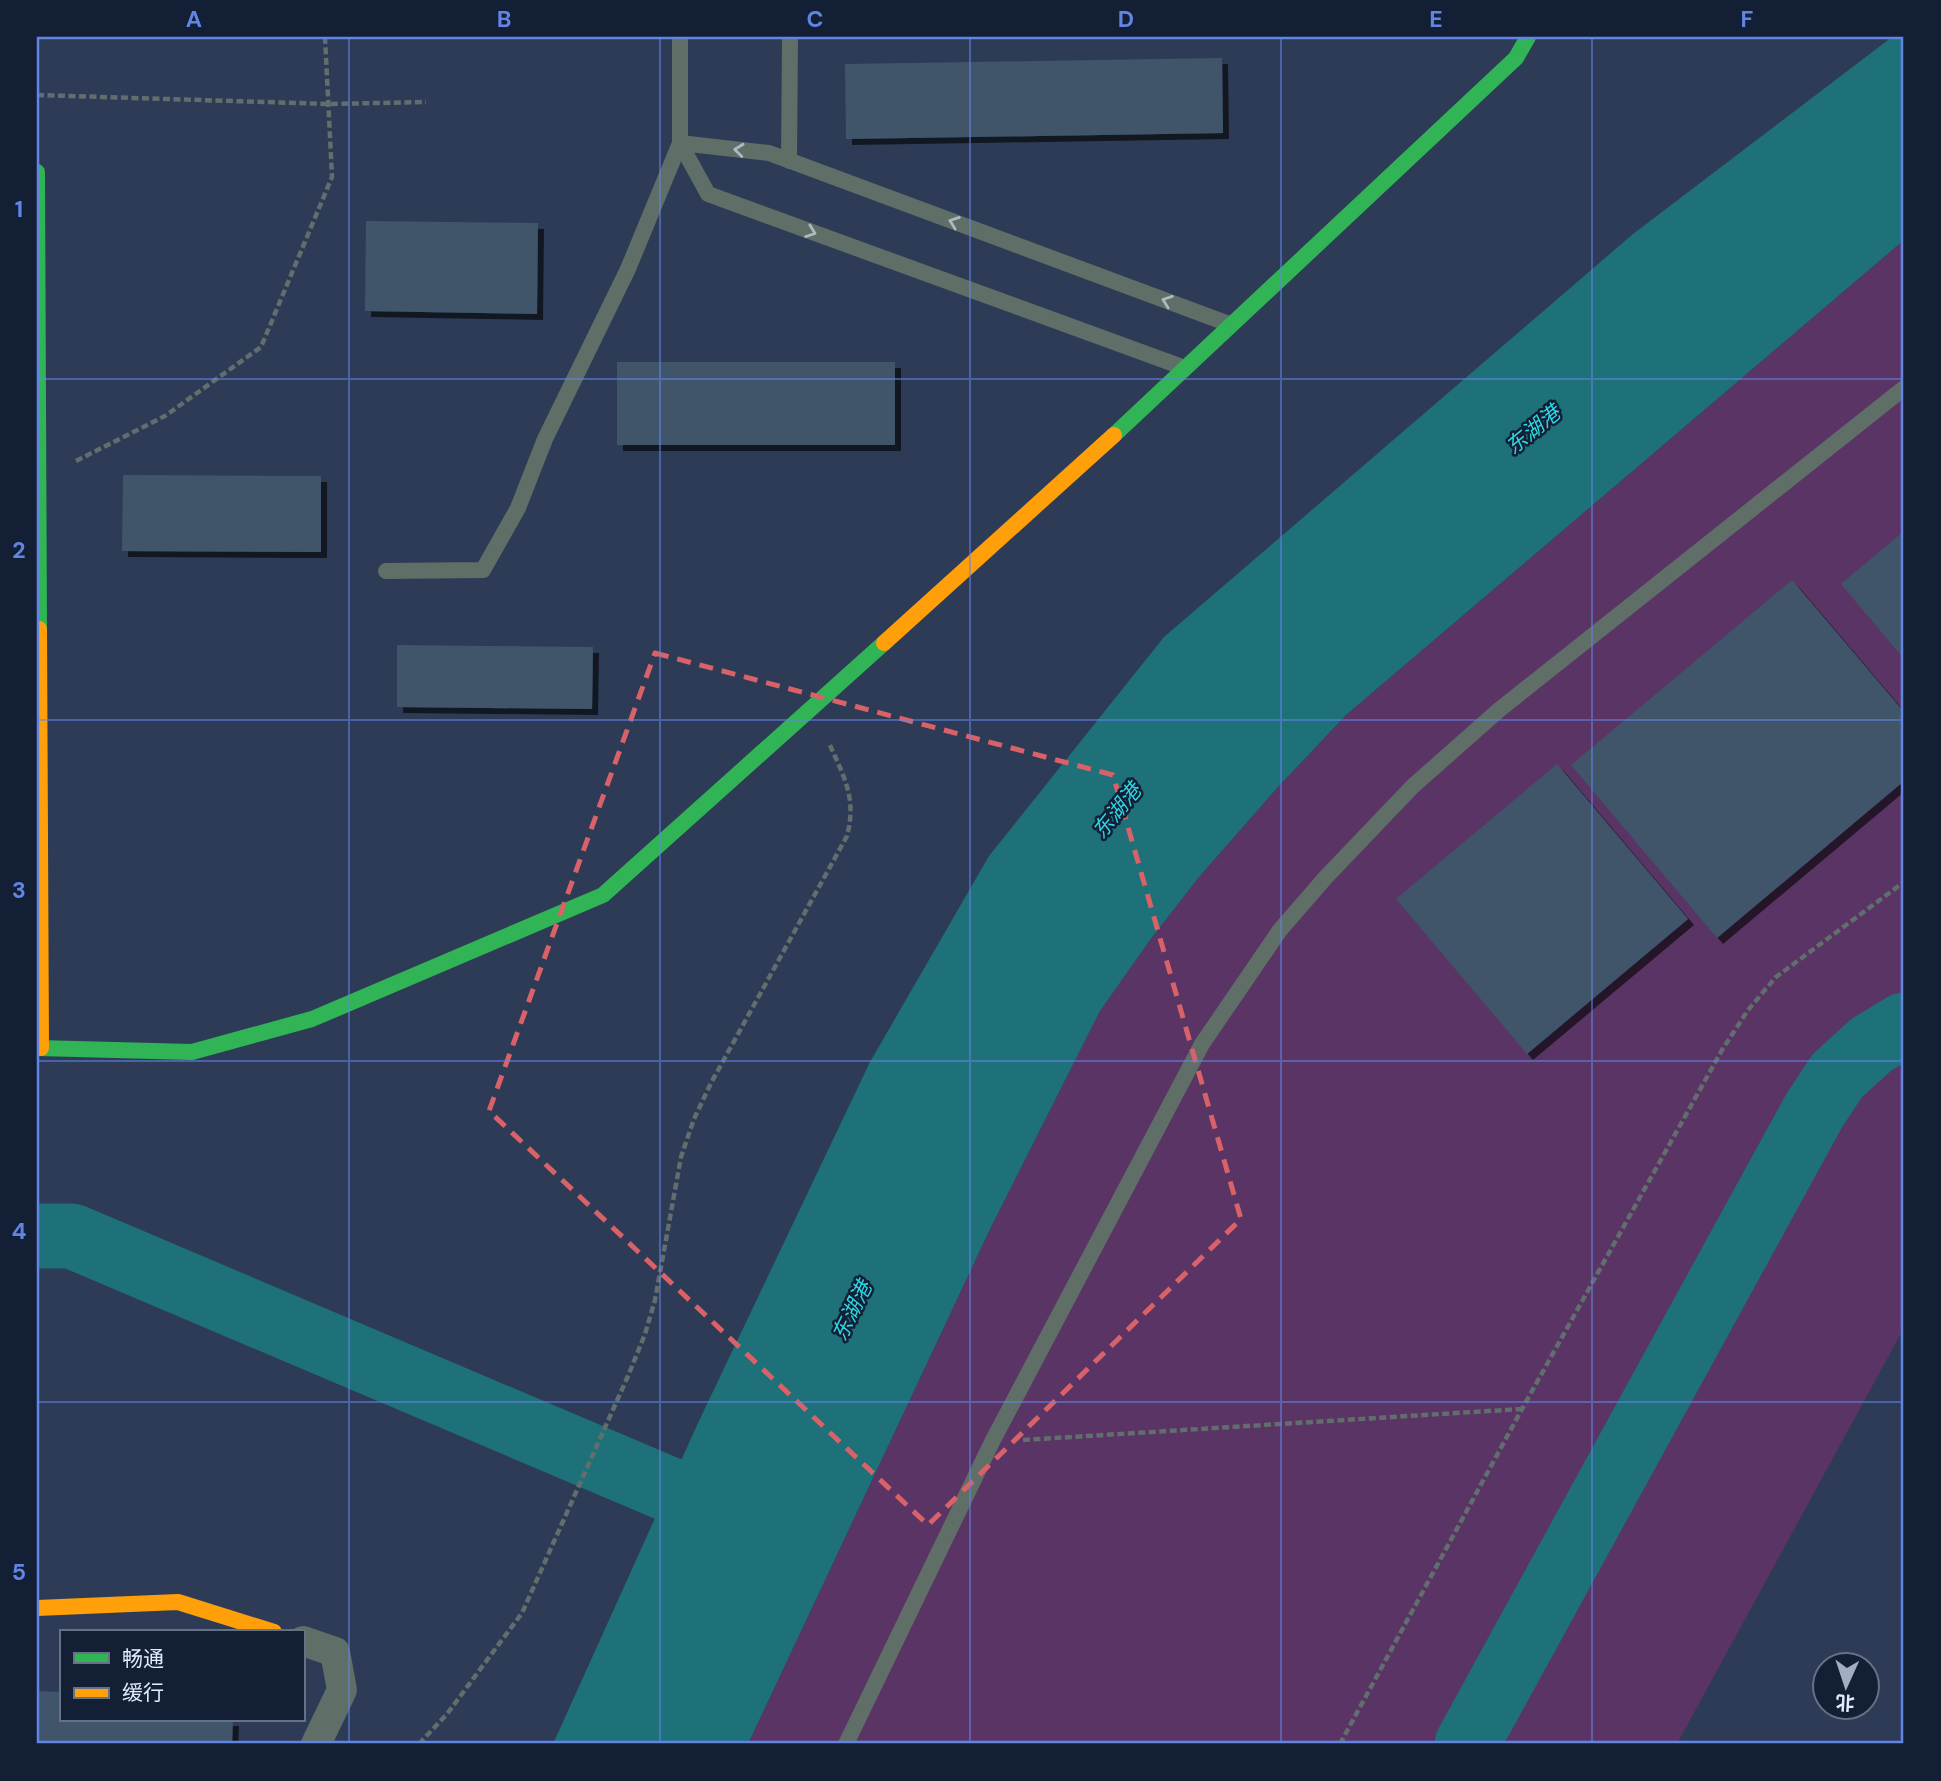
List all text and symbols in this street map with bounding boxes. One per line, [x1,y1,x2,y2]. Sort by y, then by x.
text: A [186,4,202,34]
text: B [497,4,511,34]
text: C [807,4,823,34]
text: D [1118,4,1134,34]
text: E [1429,4,1443,34]
text: F [1741,4,1754,34]
one-way arrow [733,142,745,157]
text: 1 [15,194,23,224]
one-way arrow [948,216,960,230]
one-way arrow [804,223,816,237]
one-way arrow [1162,295,1174,309]
water label: 东湖港 [1500,397,1569,461]
text: 2 [12,535,26,565]
water label: 东湖港 [1086,775,1150,844]
text: 3 [12,875,26,905]
text: 4 [12,1216,27,1246]
water label: 东湖港 [826,1274,880,1345]
text: 5 [12,1557,26,1587]
legend [60,1630,304,1722]
text: 畅通 [122,1645,164,1673]
north arrow [1812,1652,1882,1722]
text: 缓行 [122,1679,164,1707]
text: 北 [1835,1689,1855,1715]

